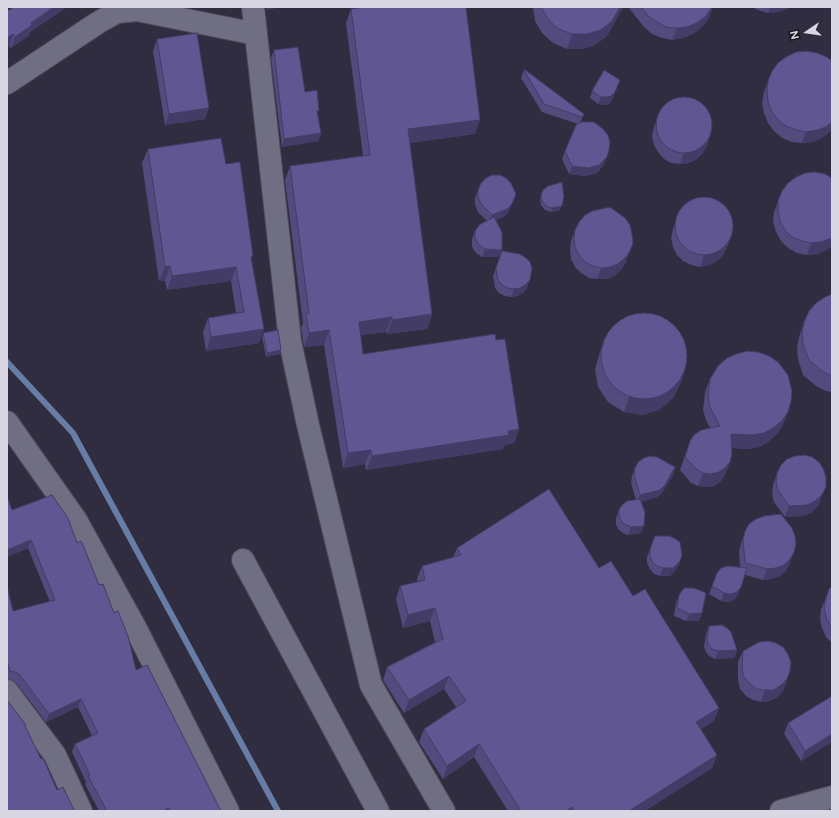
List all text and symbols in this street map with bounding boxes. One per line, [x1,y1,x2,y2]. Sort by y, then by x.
north arrow [787,12,827,52]
text: N [788,29,802,40]

